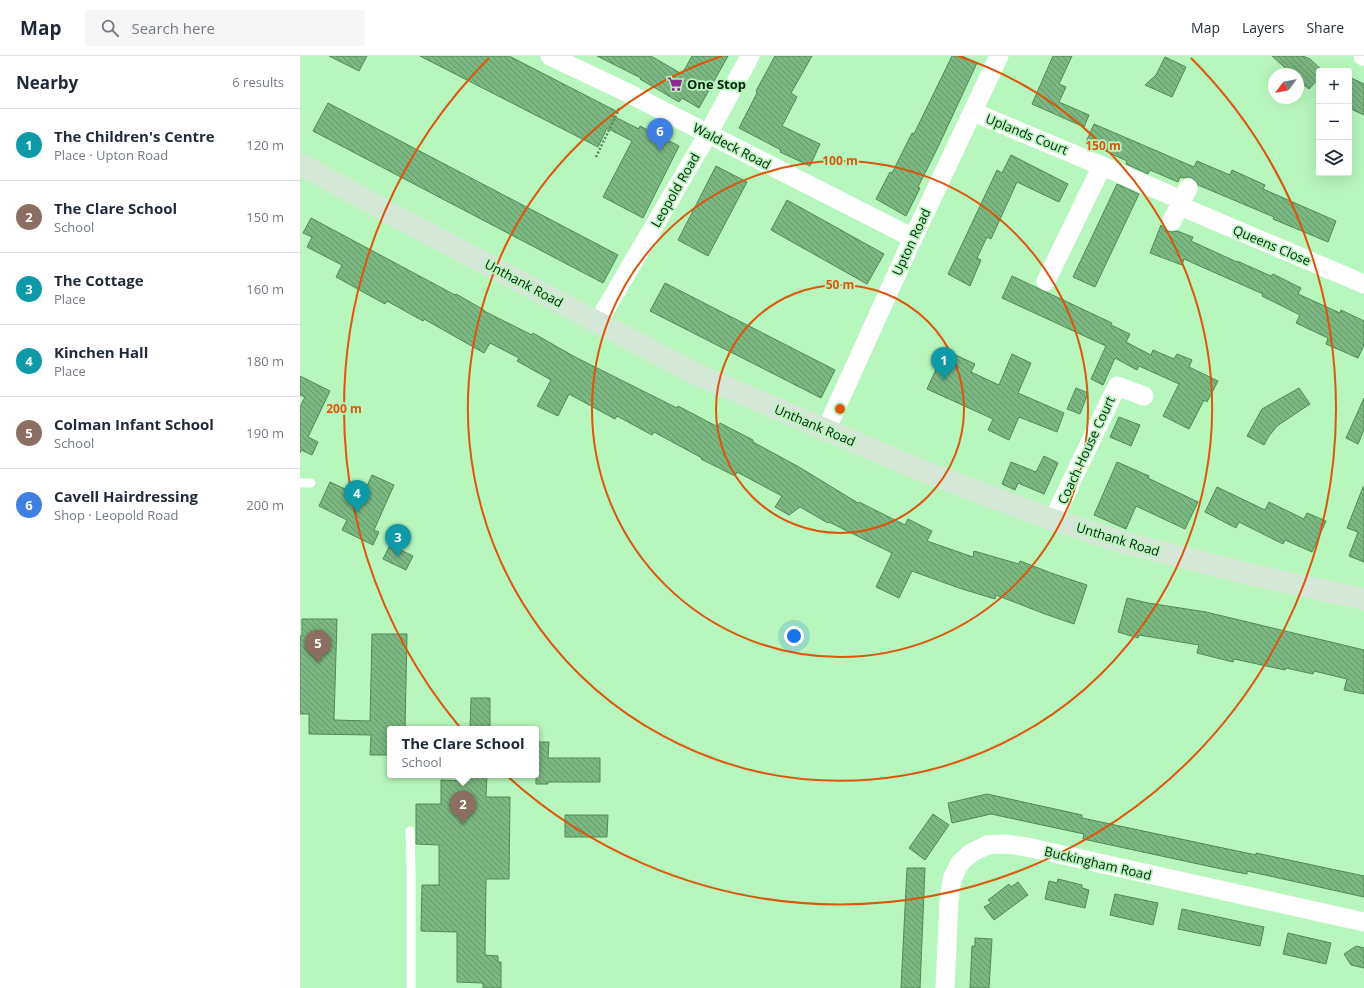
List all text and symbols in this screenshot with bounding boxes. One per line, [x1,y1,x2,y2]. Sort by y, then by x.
search box [85,10,365,46]
text: Map [20,15,61,41]
icon: search [99,17,121,39]
text: Search here [131,18,215,38]
text: Map [1191,18,1220,37]
text: Layers [1242,18,1284,37]
text: Share [1306,18,1344,37]
north arrow [1268,68,1304,104]
map controls [1316,68,1352,176]
button: + [1316,68,1352,104]
text: Nearby [16,71,78,94]
text: 6 results [232,73,284,91]
supermarket icon: One Stop [666,75,684,93]
place label: One Stop [687,75,746,93]
button: − [1316,104,1352,140]
street label: Uplands Court [983,109,1071,159]
pin: 6 [647,118,673,151]
street label: Waldeck Road [690,119,774,173]
text: The Children's Centre [54,126,215,146]
text: 1 [25,136,33,154]
text: 120 m [246,136,284,154]
text: 150 m [1085,137,1121,154]
button: layers [1316,140,1352,176]
text: Place · Upton Road [54,146,168,164]
street label: Leopold Road [646,149,704,231]
text: 100 m [822,152,858,169]
text: The Clare School [54,198,177,218]
street label: Upton Road [888,205,934,279]
text: 2 [25,208,33,226]
text: 150 m [246,208,284,226]
text: School [54,218,94,236]
street label: Queens Close [1230,220,1314,270]
street label: Unthank Road [482,255,566,311]
text: The Cottage [54,270,144,290]
text: 50 m [826,276,854,293]
text: 3 [25,280,33,298]
text: 160 m [246,280,284,298]
text: Place [54,290,86,308]
text: Kinchen Hall [54,342,148,362]
pin: 1 [931,347,957,380]
text: 4 [25,352,33,370]
text: 180 m [246,352,284,370]
text: Place [54,362,86,380]
street label: Coach House Court [1053,393,1119,507]
text: 200 m [326,400,362,417]
street label: Unthank Road [772,400,858,450]
centre of rings [833,402,847,416]
text: Colman Infant School [54,414,214,434]
text: 5 [25,424,33,442]
text: 190 m [246,424,284,442]
text: School [54,434,94,452]
pin: 4 [344,480,370,513]
text: Cavell Hairdressing [54,486,198,506]
text: 6 [25,496,33,514]
text: 200 m [246,496,284,514]
text: Shop · Leopold Road [54,506,178,524]
street label: Unthank Road [1074,518,1162,560]
pin: 3 [385,524,411,557]
your location [784,626,804,646]
pin: 5 [305,630,331,663]
popup [387,726,539,778]
text: The Clare School [401,733,525,753]
text: School [401,753,442,771]
pin: 2 [450,791,476,824]
street label: Buckingham Road [1043,842,1153,884]

